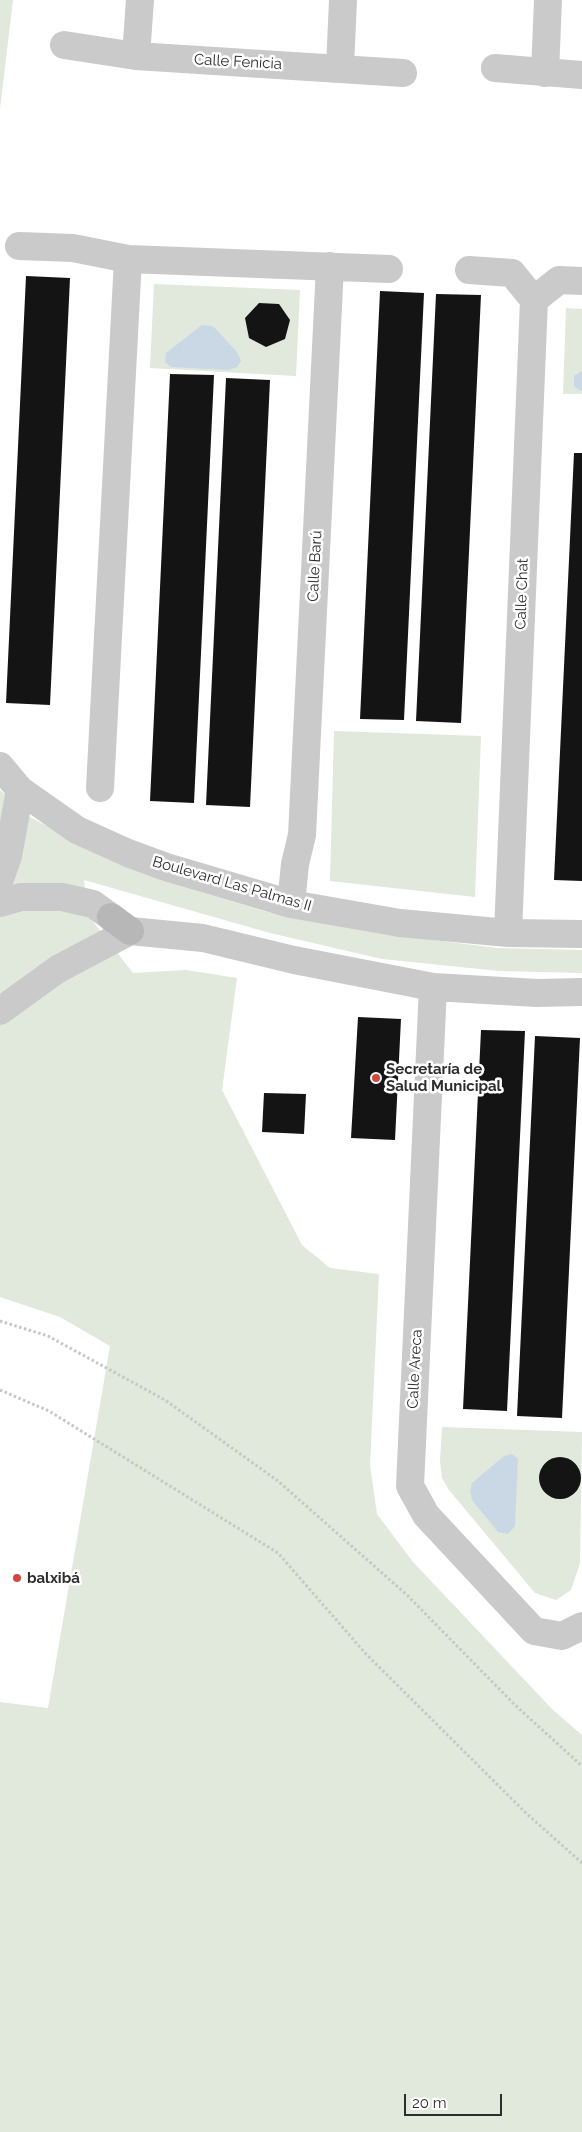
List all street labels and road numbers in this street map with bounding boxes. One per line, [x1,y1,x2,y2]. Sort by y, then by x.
street label: Calle Fenicia [194,51,282,73]
street label: Calle Barú [304,530,326,602]
street label: Calle Chat [512,558,532,630]
street label: Boulevard Las Palmas II [150,853,314,915]
street label: Calle Areca [404,1329,426,1409]

